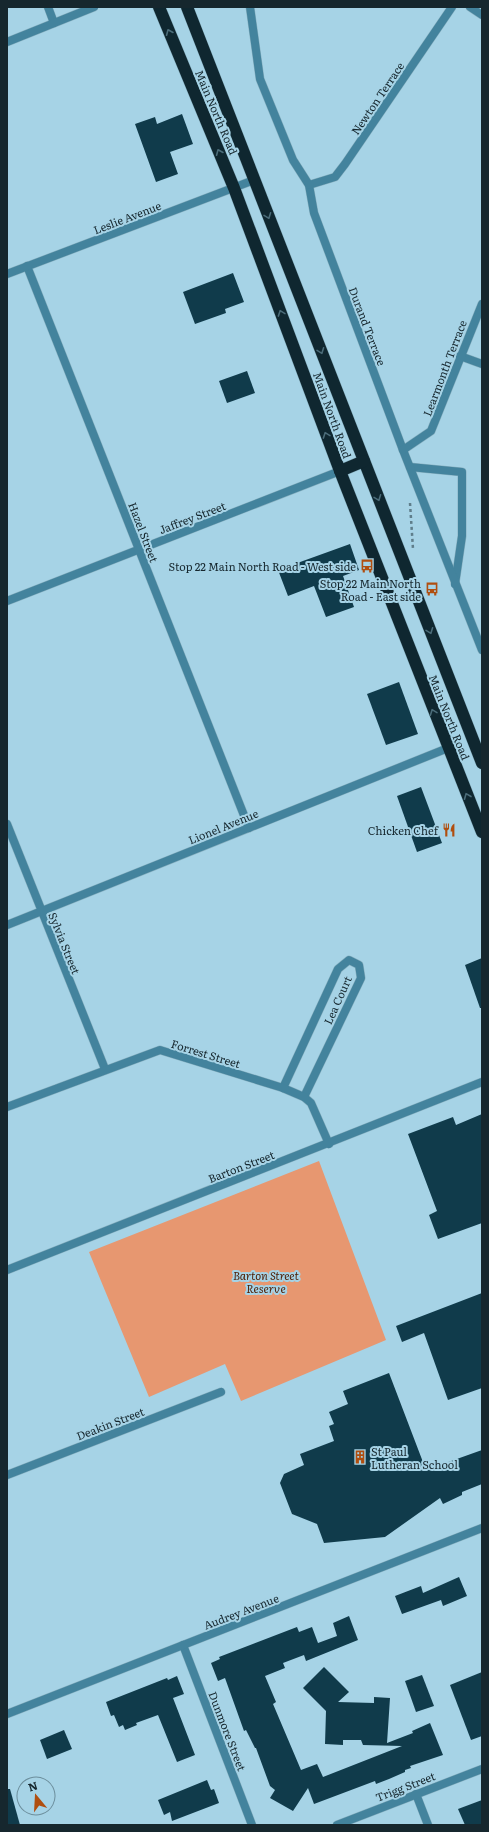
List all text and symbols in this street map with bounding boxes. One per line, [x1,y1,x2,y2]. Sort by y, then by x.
one-way arrow [166,28,174,36]
street label: Newton Terrace [347,58,407,137]
street label: Main North Road [192,67,242,157]
one-way arrow [216,148,224,156]
street label: Leslie Avenue [91,197,163,237]
one-way arrow [264,213,272,220]
street label: Durand Terrace [346,284,390,368]
one-way arrow [277,309,285,316]
street label: Learmonth Terrace [418,317,470,418]
one-way arrow [316,347,324,354]
street label: Main North Road [310,370,356,461]
one-way arrow [322,431,330,438]
one-way arrow [374,494,382,501]
street label: Jaffrey Street [156,497,228,537]
street label: Hazel Street [125,500,163,565]
place label: Stop 22 Main North Road - West side [168,558,356,574]
bus stop icon: Stop 22 Main North Road - West side [359,558,375,574]
place label: Stop 22 Main North Road - East side [320,575,421,604]
bus stop icon: Stop 22 Main North Road - East side [424,581,440,597]
one-way arrow [426,628,434,635]
street label: Main North Road [426,672,474,762]
one-way arrow [430,709,438,716]
one-way arrow [464,793,472,800]
street label: Lionel Avenue [186,805,261,847]
place label: Chicken Chef [368,822,439,838]
restaurant icon: Chicken Chef [441,822,457,838]
street label: Sylvia Street [45,910,85,977]
street label: Lea Court [319,973,355,1027]
street label: Forrest Street [169,1035,243,1071]
street label: Barton Street [205,1146,277,1186]
park label: Barton Street Reserve [233,1267,299,1296]
street label: Deakin Street [74,1403,147,1443]
place label: St Paul Lutheran School [371,1443,458,1472]
building icon: St Paul Lutheran School [352,1449,368,1465]
street label: Audrey Avenue [201,1589,281,1633]
street label: Dunmore Street [205,1689,251,1774]
street label: Trigg Street [373,1767,438,1805]
north arrow [16,1776,56,1816]
text: N [26,1777,39,1795]

